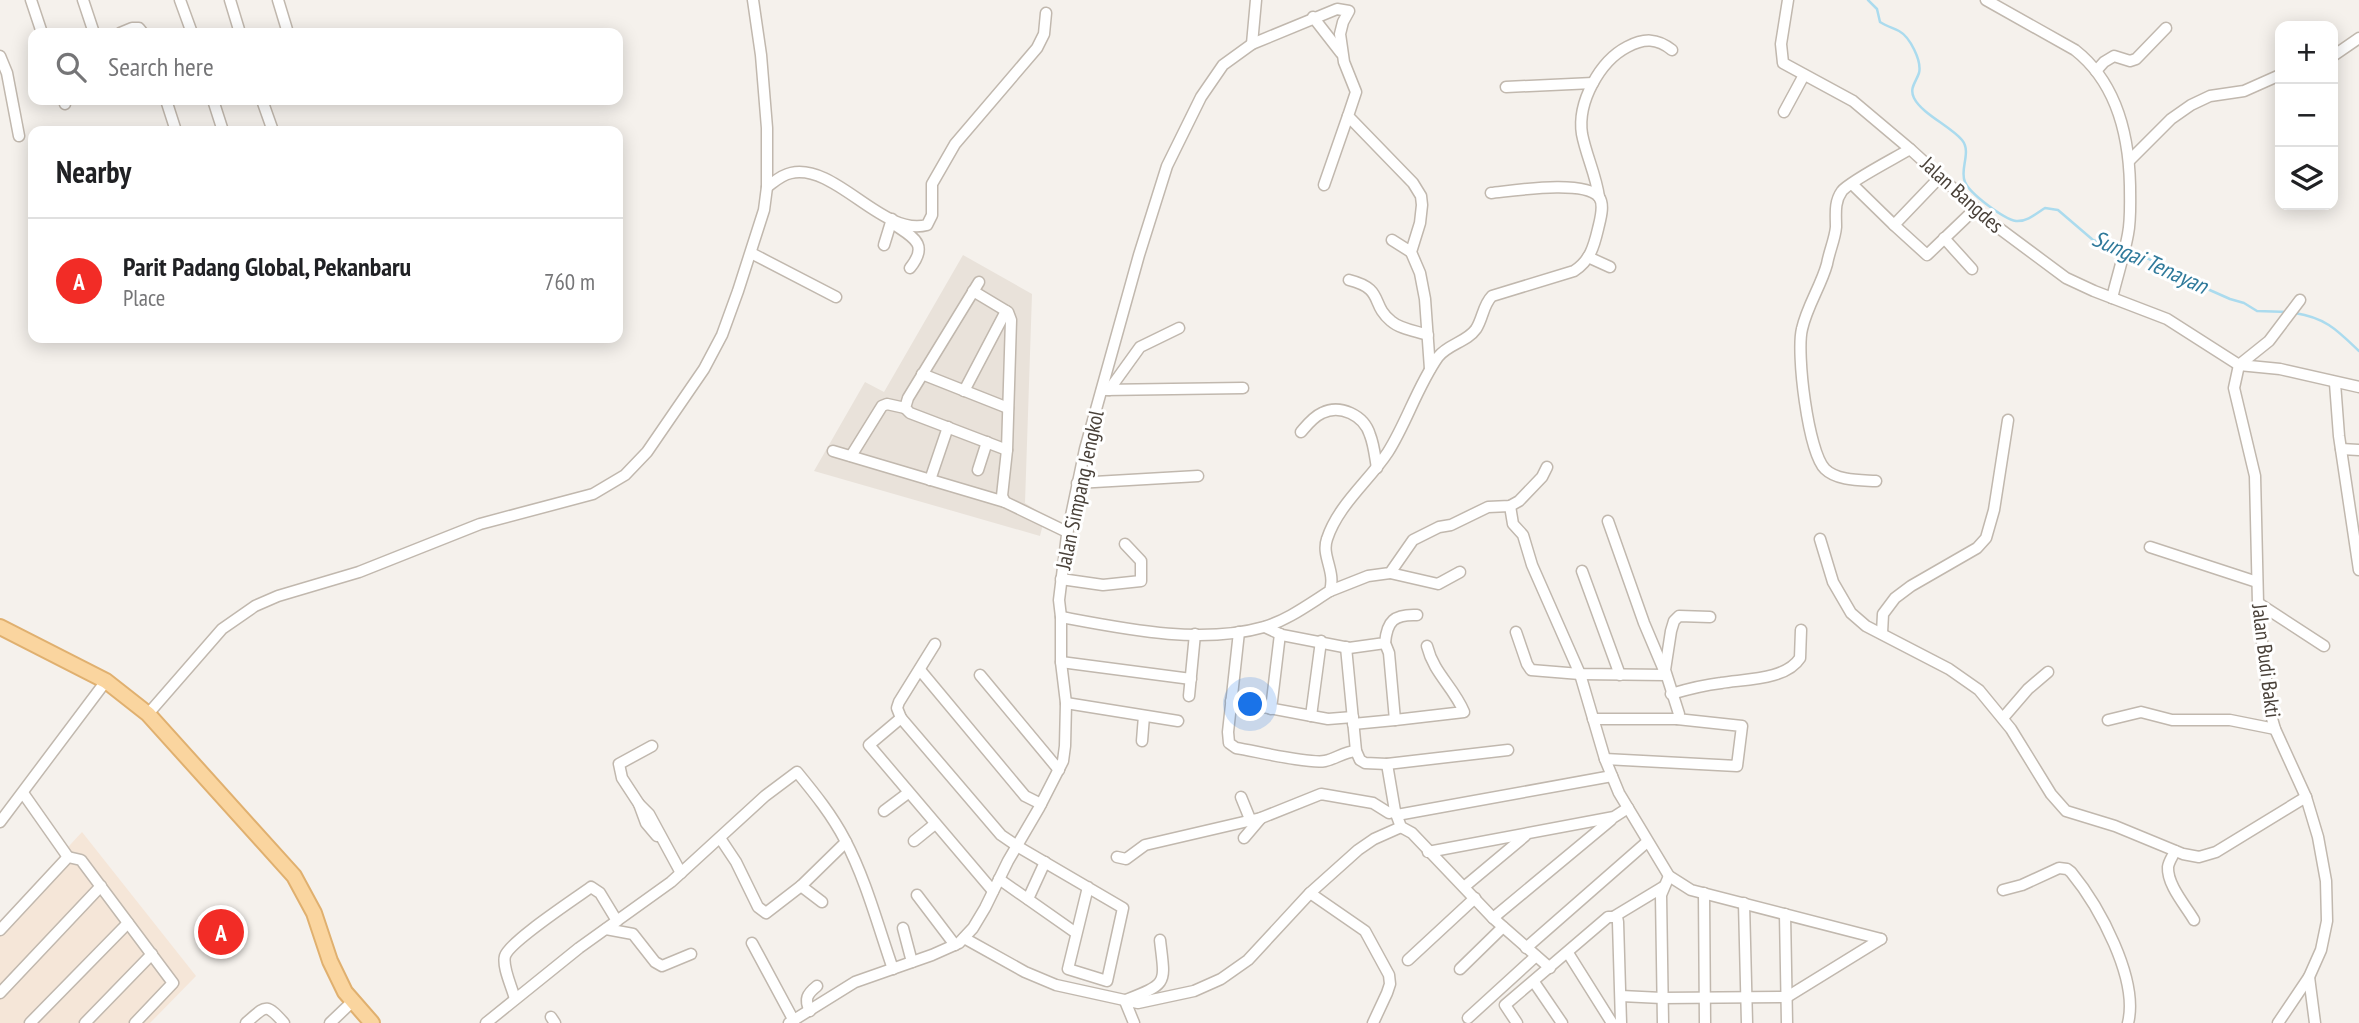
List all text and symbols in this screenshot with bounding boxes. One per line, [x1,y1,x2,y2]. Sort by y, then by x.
map controls [2275,21,2338,210]
button: + [2275,21,2338,84]
search box [28,28,623,105]
icon: search [52,48,90,86]
text: Search here [108,50,214,83]
button: − [2275,84,2338,147]
button: layers [2275,147,2338,210]
street label: Jalan Bangdes [1915,150,2009,239]
text: Nearby [56,152,131,191]
water label: Sungai Tenayan [2088,223,2214,301]
text: Parit Padang Global, Pekanbaru [123,250,411,283]
text: A [73,267,85,296]
text: 760 m [544,267,595,296]
text: Place [123,283,165,312]
street label: Jalan Simpang Jengkol [1049,408,1110,573]
street label: Jalan Budi Bakti [2246,602,2287,719]
your location [1233,687,1267,721]
pin: A [198,906,244,958]

